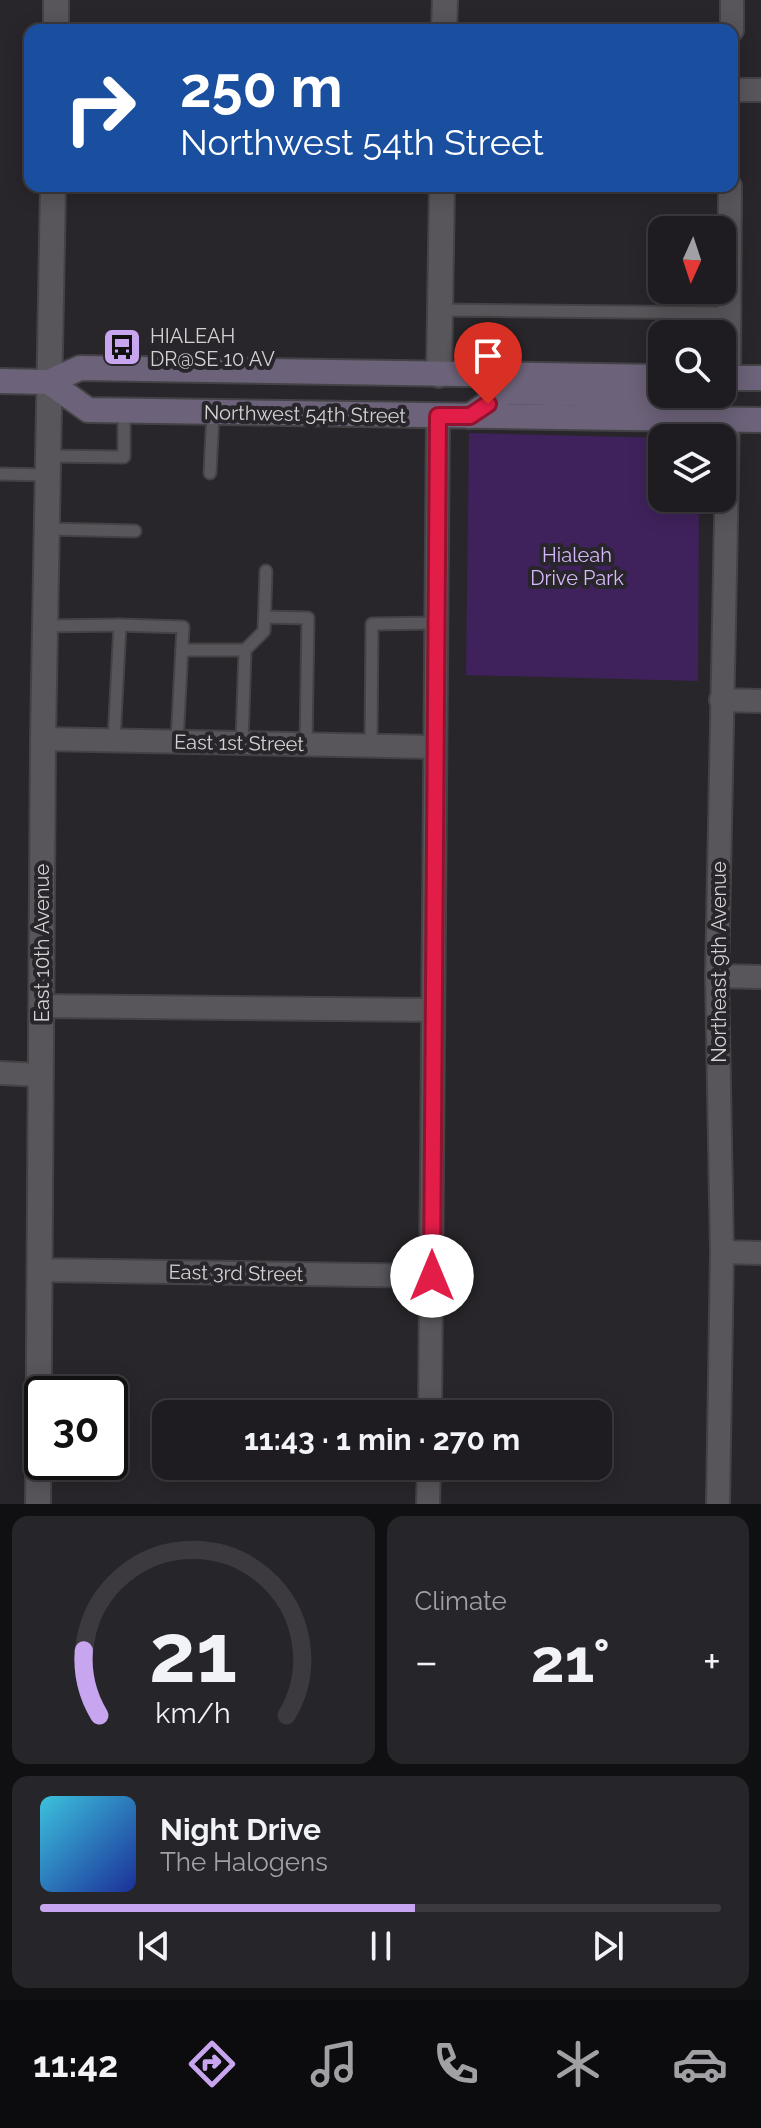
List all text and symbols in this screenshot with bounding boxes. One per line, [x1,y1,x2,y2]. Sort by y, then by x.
text: 250 m [180,54,343,120]
icon: right [48,56,152,160]
text: Northwest 54th Street [180,121,544,163]
north arrow [648,216,736,304]
map controls [648,216,736,512]
button: search [648,320,736,408]
pin [454,322,522,404]
place label: HIALEAH DR@SE 10 AV [150,324,275,371]
bus stop icon: HIALEAH DR@SE 10 AV [101,326,143,368]
icon: arrive [466,334,510,378]
street label: Northwest 54th Street [204,400,407,428]
button: layers [648,424,736,512]
park label: Hialeah Drive Park [530,543,624,590]
street label: East 1st Street [174,730,304,756]
street label: Northeast 9th Avenue [707,861,731,1063]
street label: East 10th Avenue [30,864,54,1022]
position arrow [390,1234,474,1318]
street label: East 3rd Street [168,1260,304,1286]
speed limit sign: 30 [24,1376,128,1480]
text: 11:43 · 1 min · 270 m [244,1422,520,1457]
text: Climate [415,1586,507,1616]
text: 21 [149,1604,237,1701]
text: 21° [531,1626,610,1696]
text: − [415,1636,438,1687]
text: + [703,1636,721,1687]
text: km/h [156,1696,231,1730]
text: Night Drive [160,1812,321,1847]
text: The Halogens [160,1847,328,1877]
icon: previous [132,1924,176,1968]
icon: pause [359,1924,403,1968]
icon: next [586,1924,630,1968]
icon: directions [184,2036,240,2092]
icon: music [306,2036,362,2092]
icon: phone [428,2036,484,2092]
icon: climate [550,2036,606,2092]
icon: car [672,2036,728,2092]
text: 11:42 [33,2043,118,2085]

